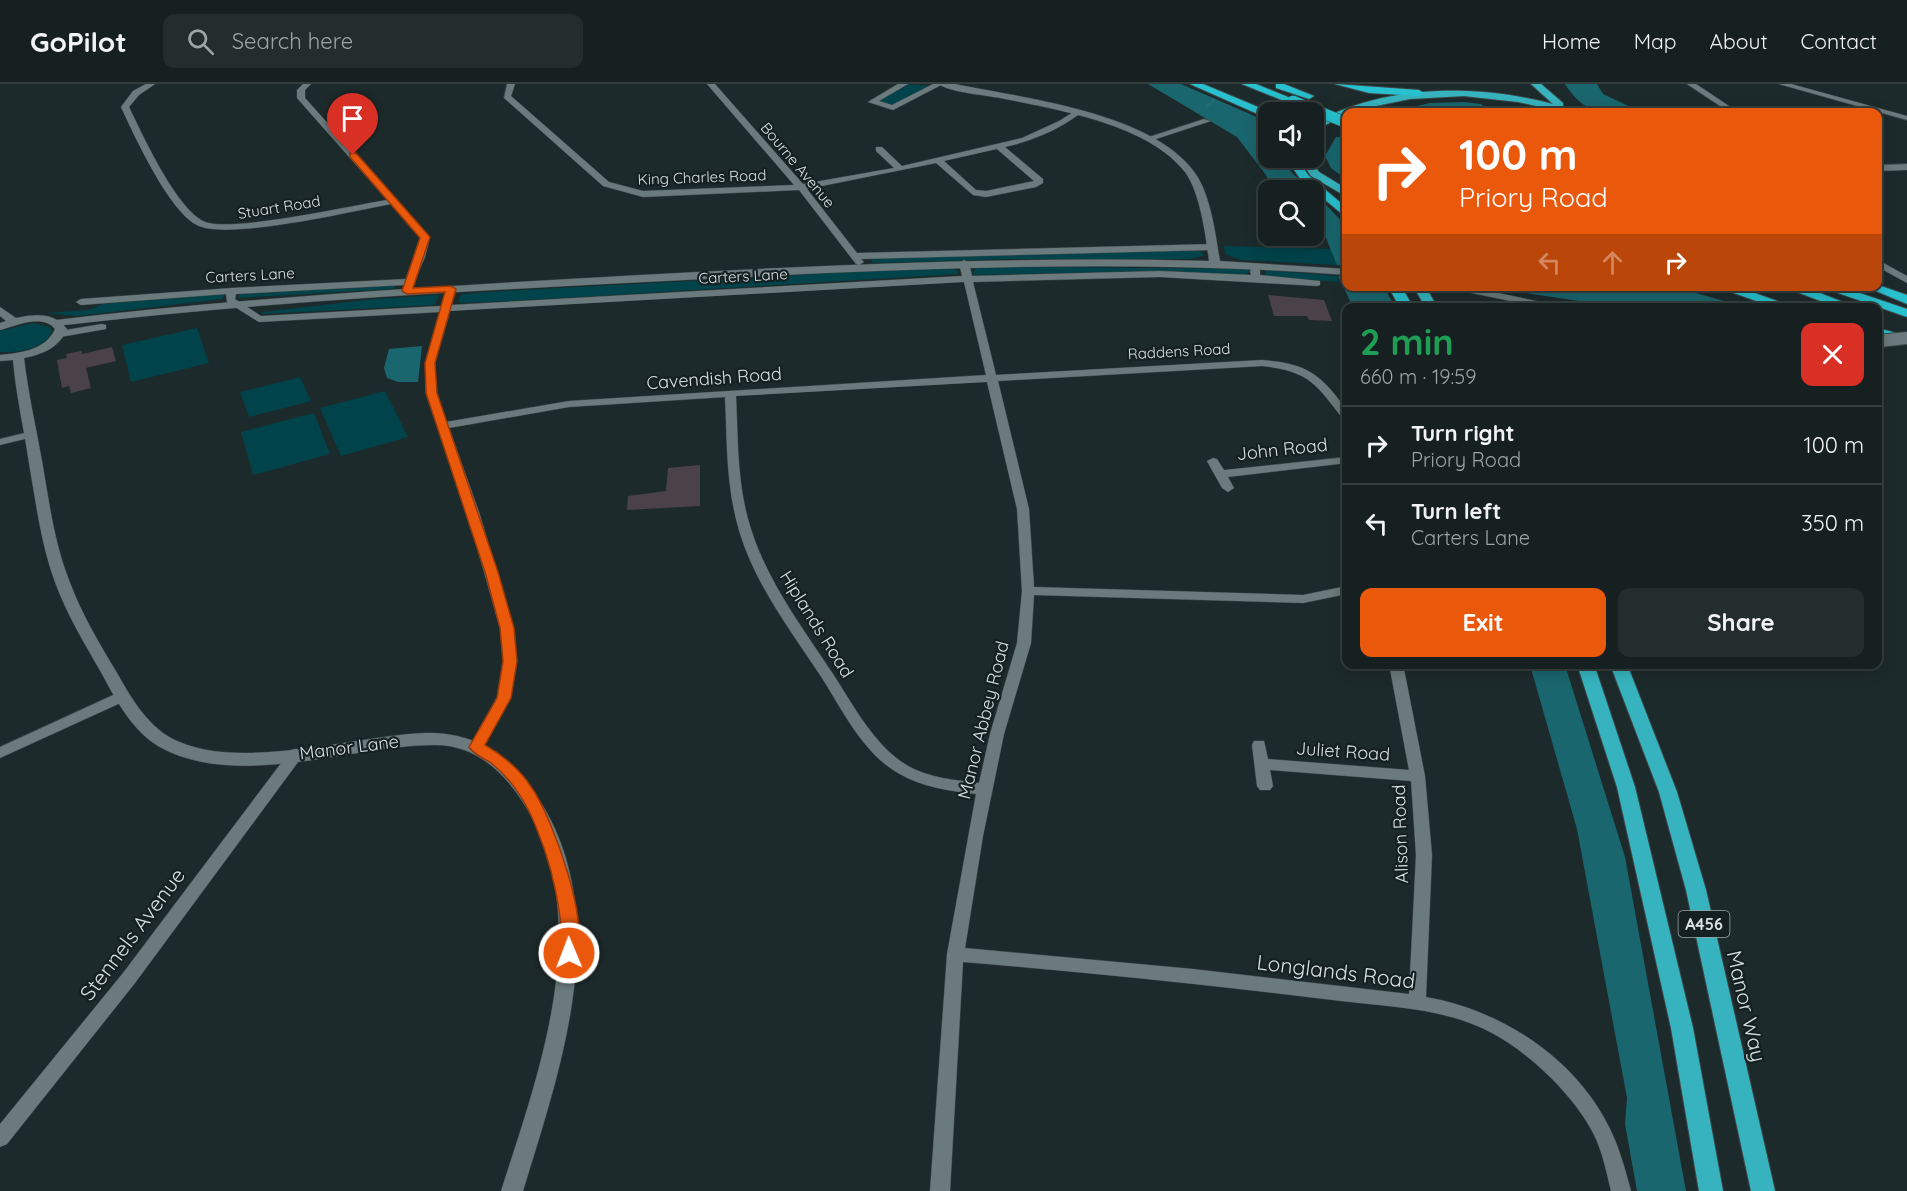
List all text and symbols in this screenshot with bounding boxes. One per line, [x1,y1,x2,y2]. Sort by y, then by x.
search box [163,14,583,68]
text: GoPilot [30,24,127,59]
icon: search [184,25,217,58]
text: Search here [232,27,353,55]
text: Home [1542,28,1601,54]
text: Map [1634,28,1677,54]
text: About [1710,28,1768,54]
text: Contact [1801,28,1877,54]
pin [327,93,378,155]
icon: arrive [336,102,369,135]
map controls [1258,102,1324,246]
button: sound [1258,102,1324,168]
street label: Bourne Avenue [757,118,839,212]
text: 100 m [1459,128,1577,181]
icon: right [1360,132,1438,210]
street label: King Charles Road [637,165,767,189]
button: search [1258,180,1324,246]
text: Priory Road [1459,180,1608,214]
street label: Stuart Road [236,191,322,223]
icon: left [1533,246,1566,279]
icon: ahead [1596,246,1629,279]
icon: right [1659,246,1692,279]
street label: Carters Lane [205,263,295,287]
street label: Carters Lane [698,264,788,288]
text: 2 min [1360,319,1454,364]
button: close [1801,323,1864,386]
street label: Raddens Road [1127,339,1231,363]
street label: Cavendish Road [646,362,782,394]
text: 660 m · 19:59 [1360,364,1476,389]
text: Turn right [1411,419,1515,447]
icon: right [1360,429,1393,462]
text: 100 m [1804,431,1864,459]
street label: John Road [1235,433,1329,465]
text: Priory Road [1411,447,1521,472]
text: Turn left [1411,497,1501,525]
icon: left [1360,507,1393,540]
text: 350 m [1801,509,1864,537]
text: Carters Lane [1411,525,1530,550]
street label: Hiplands Road [775,566,859,682]
button: Exit [1360,588,1606,657]
button: Share [1618,588,1864,657]
street label: Manor Abbey Road [952,638,1014,802]
street label: Manor Lane [298,729,400,765]
street label: Juliet Road [1295,736,1391,766]
street label: Alison Road [1387,784,1413,884]
street label: Stennels Avenue [74,863,190,1005]
road number: A456 [1678,911,1730,937]
position arrow [537,921,601,985]
street label: Longlands Road [1255,948,1417,994]
street label: Manor Way [1722,948,1772,1064]

